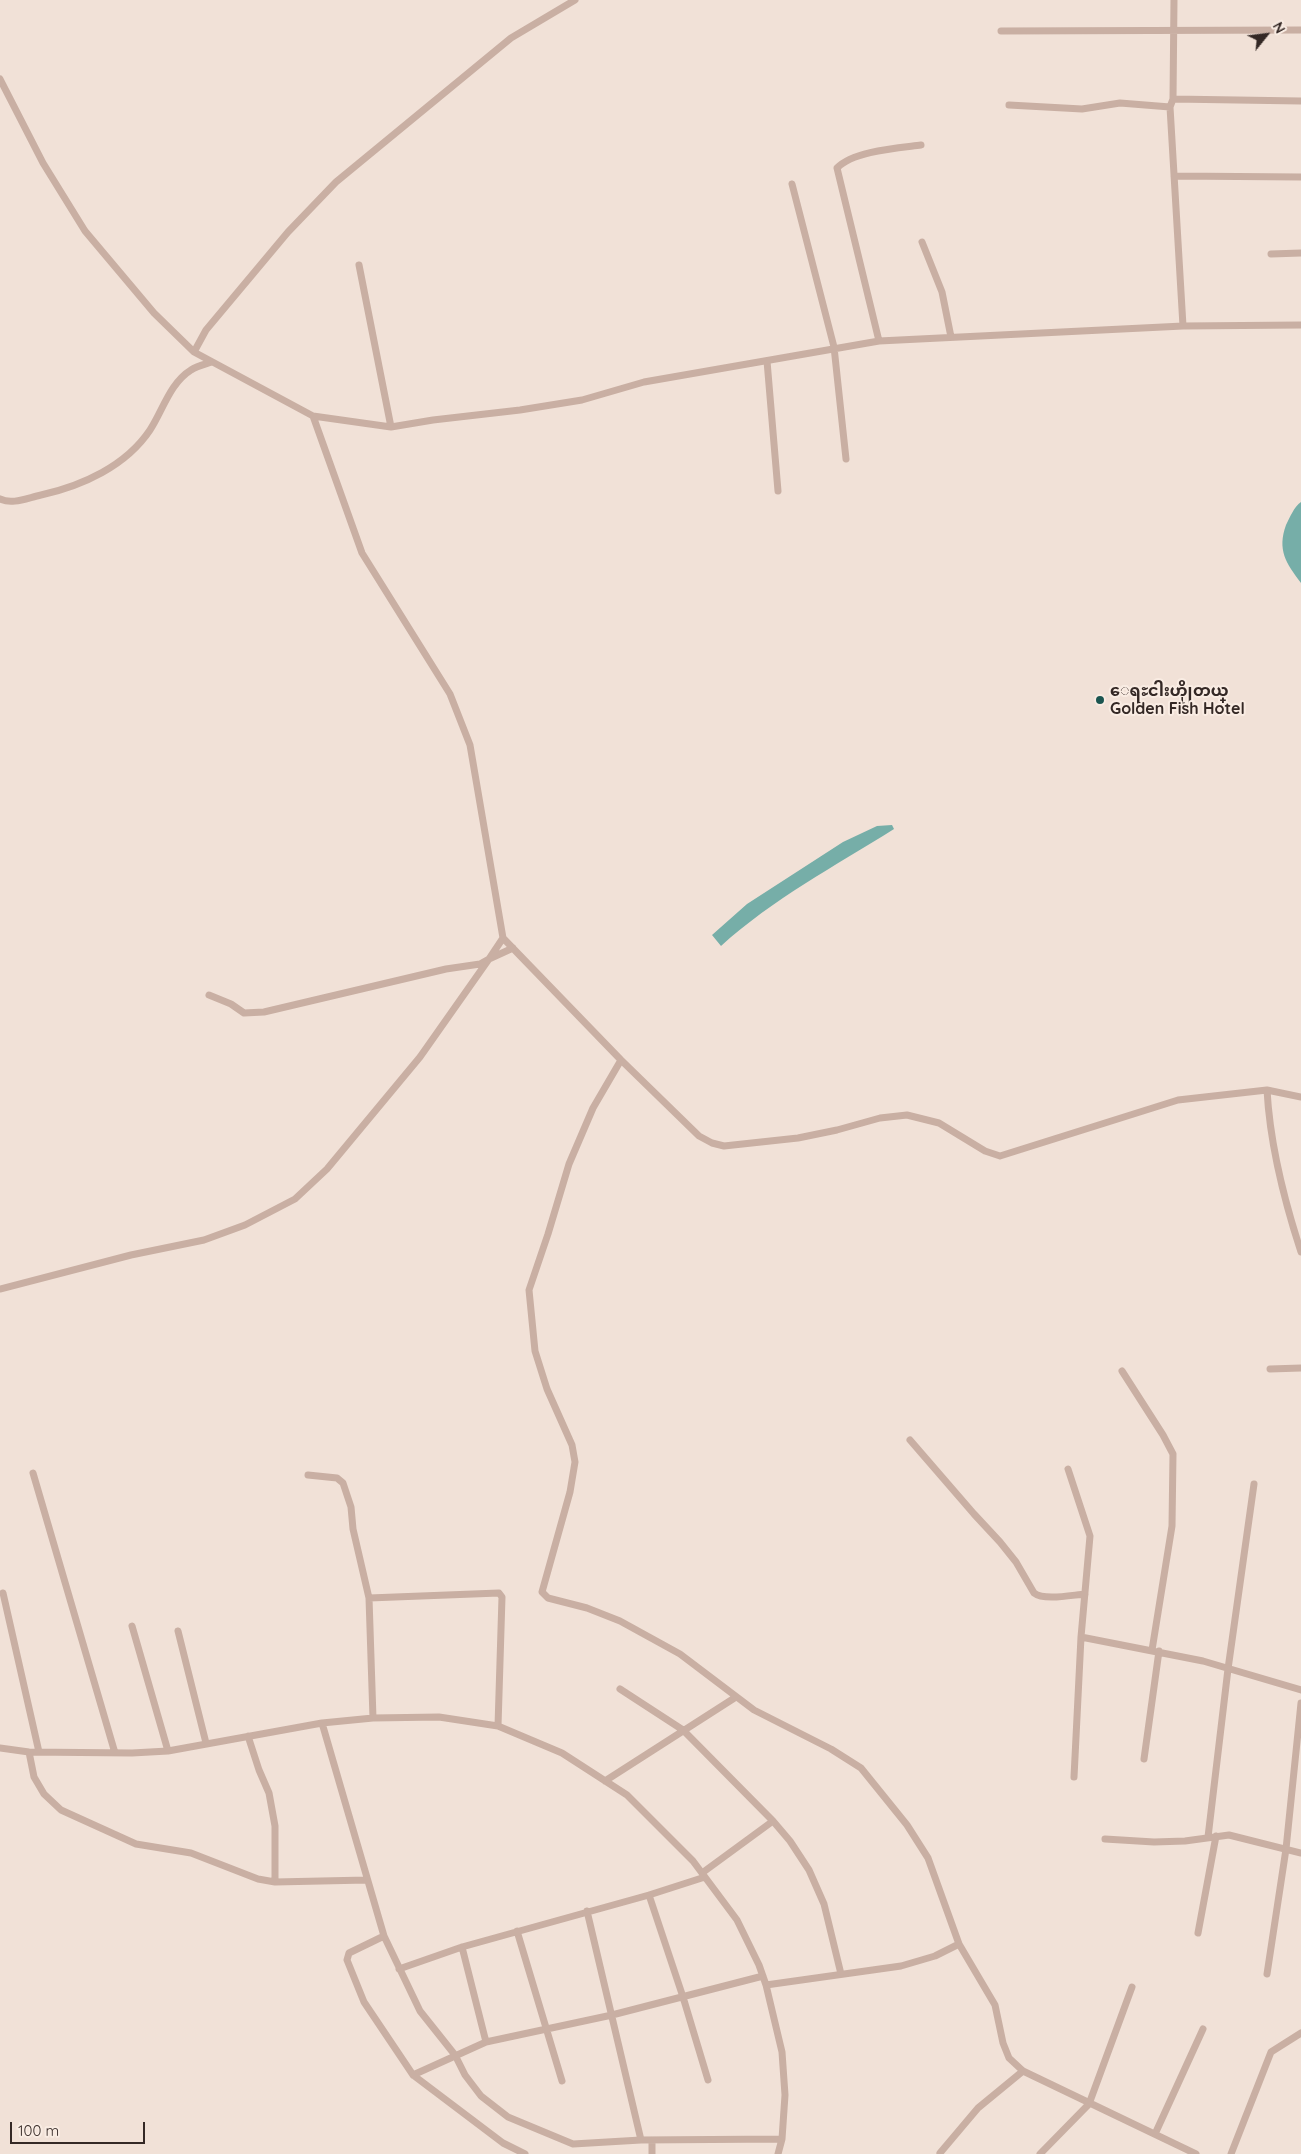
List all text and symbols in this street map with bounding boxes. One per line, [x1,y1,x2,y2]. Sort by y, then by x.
north arrow [1241,10,1291,60]
text: N [1269,19,1289,37]
place label: ေရႊငါးဟိုုတယ္ Golden Fish Hotel [1110,681,1245,719]
marker: ေရႊငါးဟိုုတယ္ Golden Fish Hotel [1094,694,1106,706]
scale bar [12,2112,148,2144]
text: 100 m [18,2121,59,2140]

